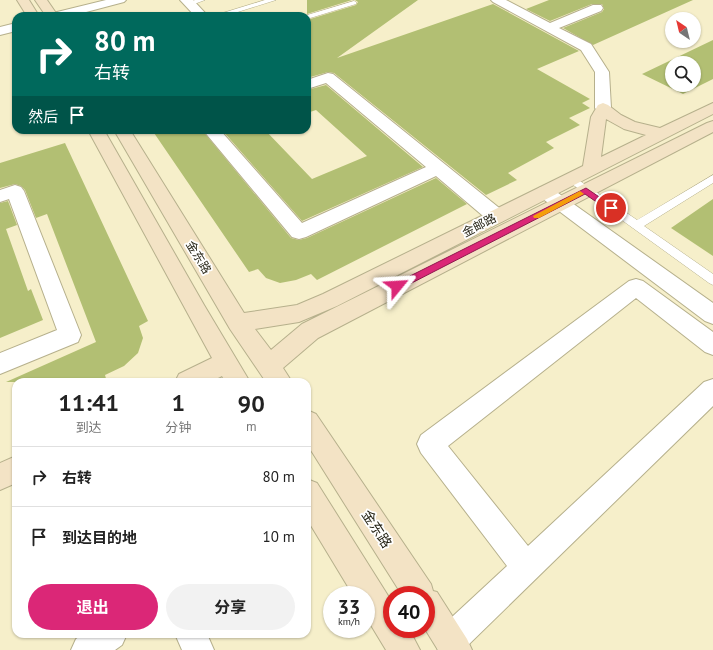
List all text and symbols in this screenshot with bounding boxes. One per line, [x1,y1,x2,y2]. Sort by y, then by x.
north arrow [665,12,701,48]
map controls [665,12,701,92]
text: 80 m [94,22,155,59]
icon: right [28,28,80,80]
button: search [665,56,701,92]
text: 右转 [94,61,130,84]
icon: arrive [66,104,88,126]
text: 然后 [28,107,58,126]
pin [594,191,628,225]
icon: arrive [600,197,622,219]
street label: 金邮路 [460,210,498,240]
street label: 金东路 [183,238,215,276]
position arrow [376,265,418,307]
text: 11:41 [58,387,119,418]
text: 1 [172,387,185,418]
text: 90 [238,388,265,419]
text: m [246,418,256,435]
text: 到达 [76,419,102,436]
text: 分钟 [165,419,191,436]
icon: right [28,466,50,488]
text: 80 m [262,467,295,486]
text: 右转 [62,468,92,487]
street label: 金东路 [358,506,396,552]
icon: arrive [28,526,50,548]
text: 10 m [262,527,295,546]
text: 到达目的地 [62,528,137,547]
button: 退出 [28,584,158,630]
button: 分享 [166,584,295,630]
speed limit sign: 40 [383,586,435,638]
text: 33 [338,594,360,620]
text: km/h [338,615,360,628]

